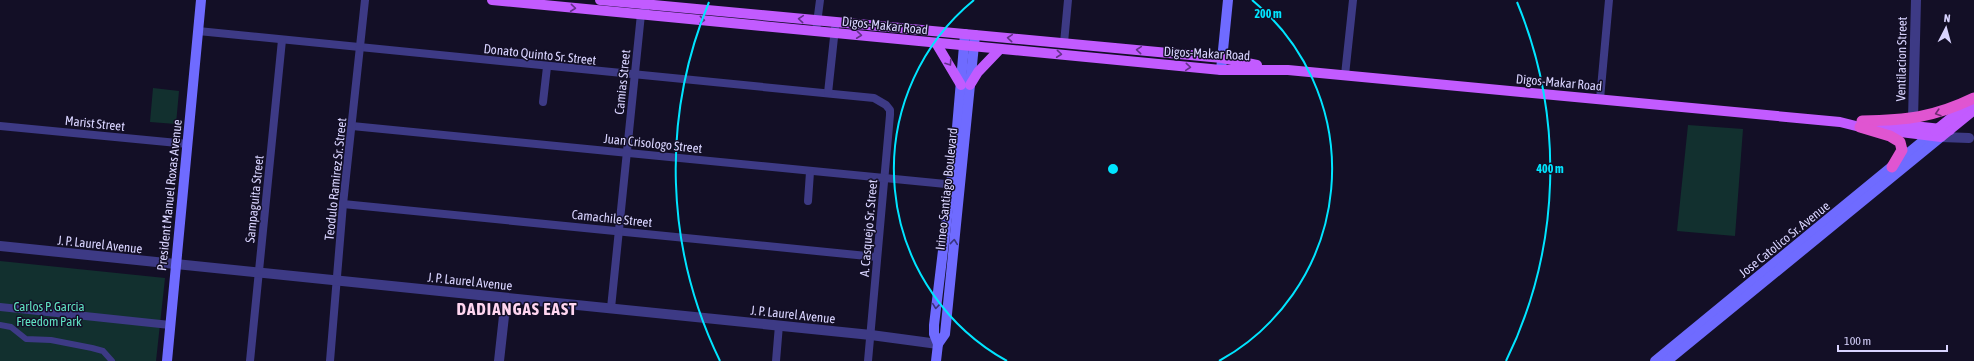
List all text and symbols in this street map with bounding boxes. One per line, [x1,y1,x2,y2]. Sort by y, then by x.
one-way arrow [570,3,576,12]
text: 200 m [1254,7,1282,21]
north arrow [1926,8,1966,48]
text: N [1943,12,1951,24]
one-way arrow [798,14,804,23]
street label: Digos-Makar Road [841,14,929,37]
one-way arrow [699,16,705,25]
street label: Ventilacion Street [1893,16,1910,102]
one-way arrow [856,31,863,40]
one-way arrow [1007,34,1013,43]
street label: Donato Quinto Sr. Street [483,41,597,68]
street label: Digos-Makar Road [1163,44,1251,63]
one-way arrow [1136,46,1142,55]
street label: Camias Street [612,49,633,115]
one-way arrow [1056,50,1062,59]
one-way arrow [944,59,951,66]
one-way arrow [1185,62,1191,71]
street label: Digos-Makar Road [1515,71,1603,94]
one-way arrow [1935,108,1942,117]
street label: Marist Street [64,113,126,134]
street label: Teodulo Ramirez Sr. Street [322,117,349,241]
street label: President Manuel Roxas Avenue [154,119,185,272]
street label: Irineo Santiago Boulevard [933,127,960,251]
street label: Juan Crisologo Street [603,131,703,156]
street label: Sampaguita Street [242,154,267,244]
centre of rings [1106,162,1120,176]
text: 400 m [1535,162,1564,176]
street label: A. Casquejo Sr. Street [857,179,880,277]
street label: Jose Catolico Sr. Avenue [1736,198,1833,281]
street label: Camachile Street [571,207,653,230]
street label: J. P. Laurel Avenue [57,233,143,256]
one-way arrow [949,239,958,245]
street label: J. P. Laurel Avenue [427,270,513,293]
park label: Carlos P. Garcia Freedom Park [13,299,85,329]
district label: DADIANGAS EAST [456,299,578,319]
street label: J. P. Laurel Avenue [750,303,836,326]
one-way arrow [932,303,941,309]
scale bar [1838,327,1947,353]
text: 100 m [1844,334,1871,348]

